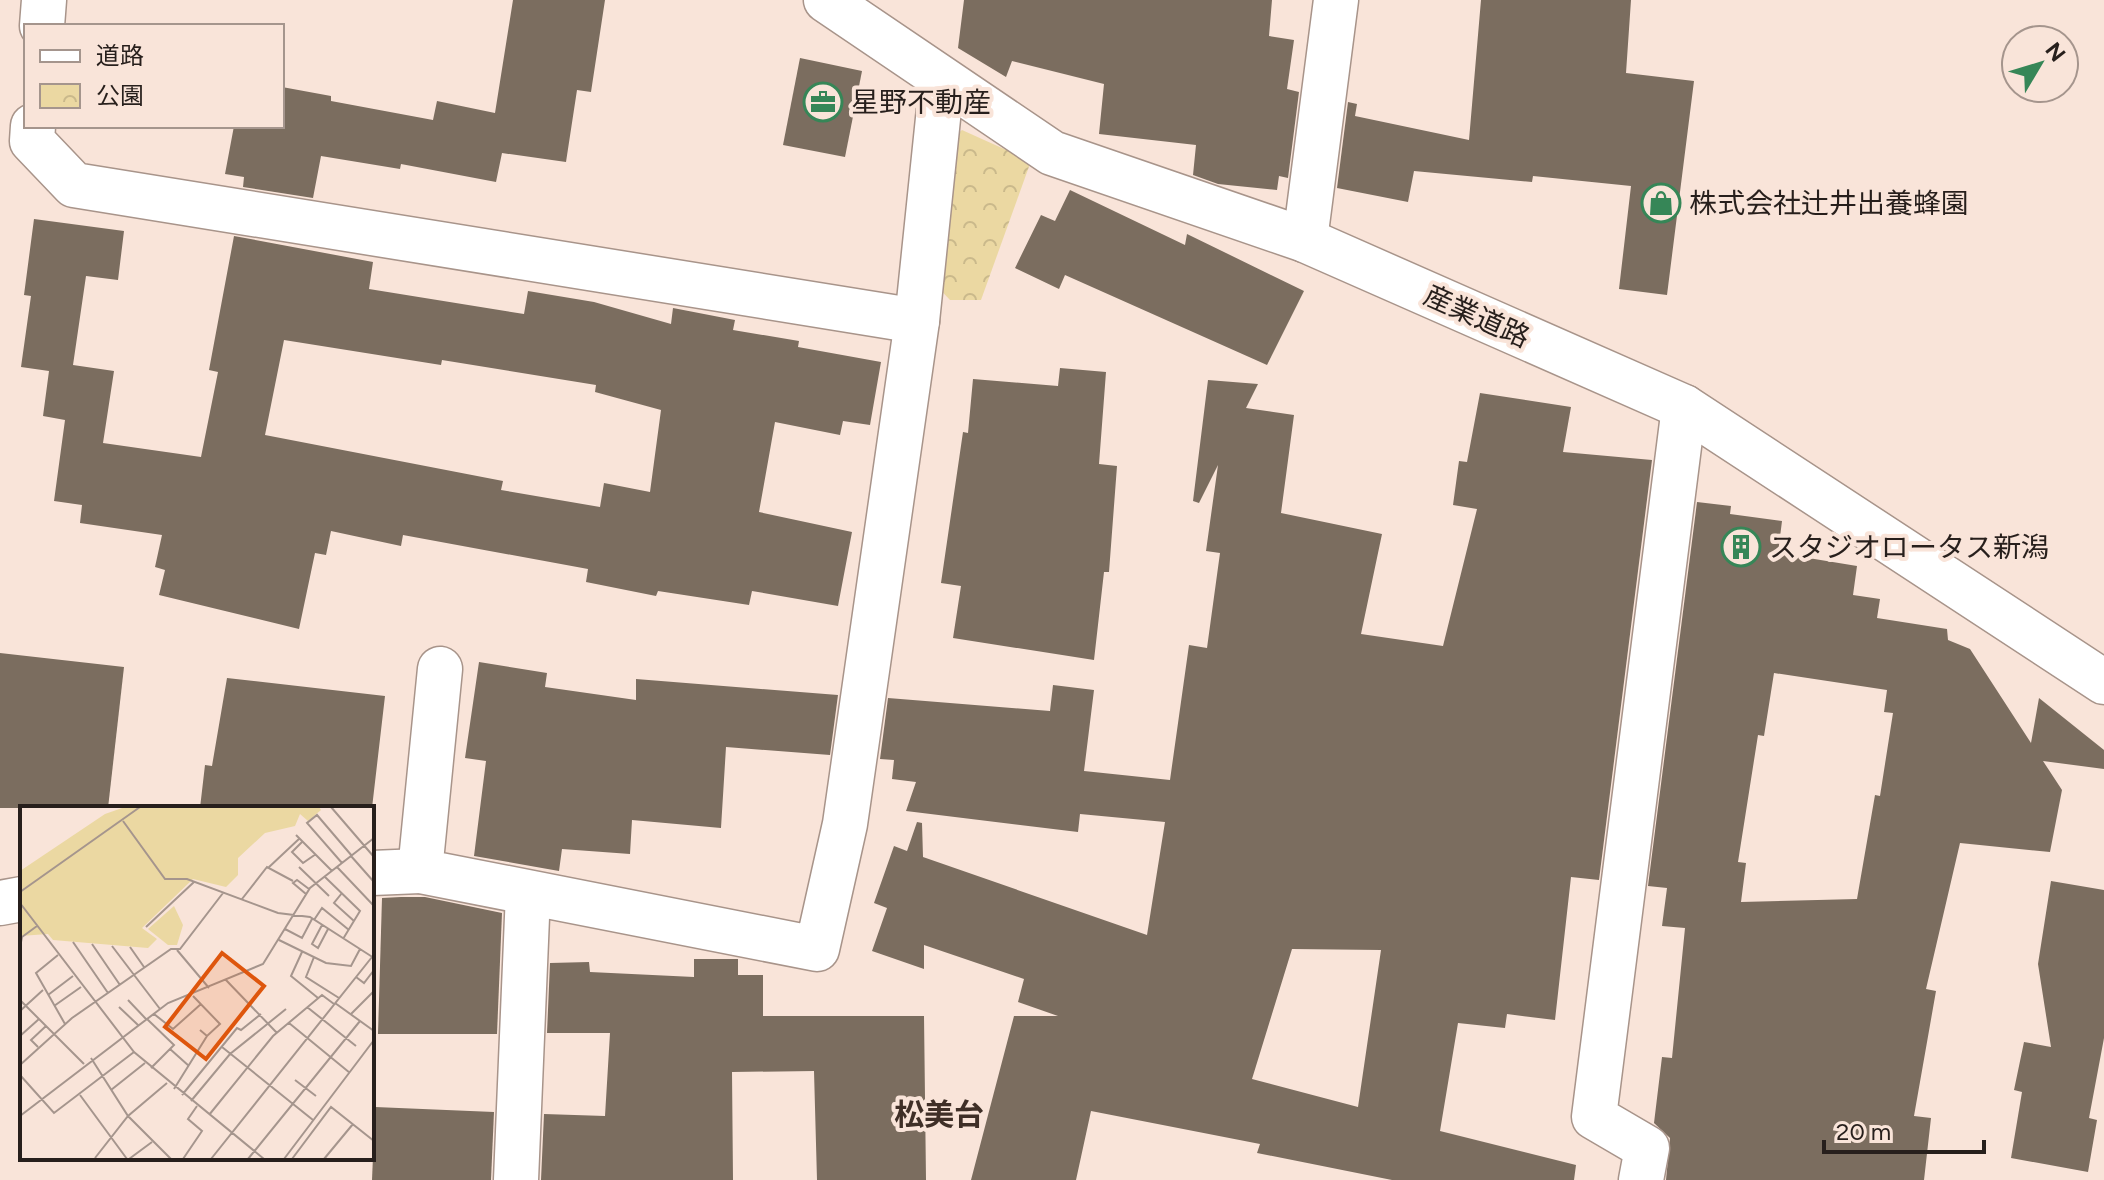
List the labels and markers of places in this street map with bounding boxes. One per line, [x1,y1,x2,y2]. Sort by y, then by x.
office icon: 星野不動産 [802,81,844,123]
place label: 星野不動産 [851,85,991,119]
shop icon: 株式会社辻井出養蜂園 [1640,182,1682,224]
place label: 株式会社辻井出養蜂園 [1689,186,1969,220]
building icon: スタジオロータス新潟 [1720,526,1762,568]
place label: スタジオロータス新潟 [1769,530,2049,564]

